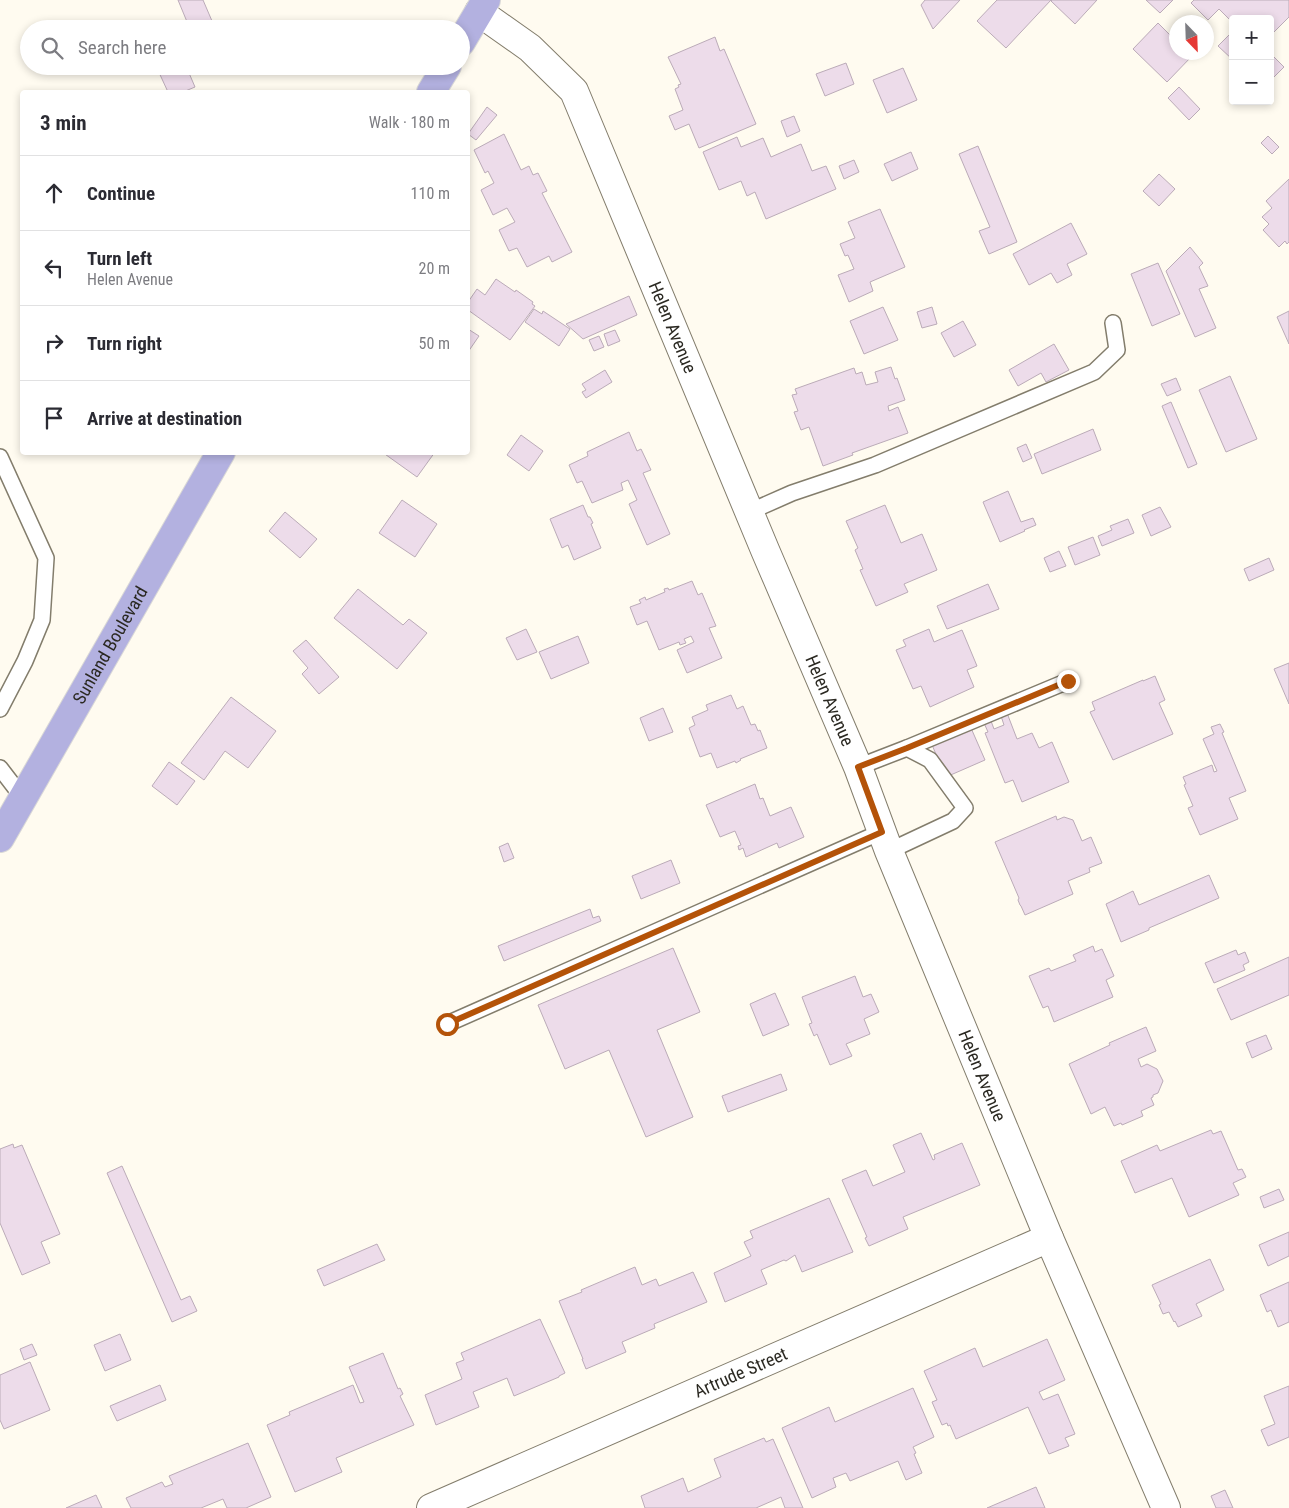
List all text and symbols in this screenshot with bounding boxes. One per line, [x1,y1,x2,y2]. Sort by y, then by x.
north arrow [1169,15,1214,60]
map controls [1229,15,1274,105]
button: + [1229,15,1274,60]
search box [20,20,470,75]
icon: search [38,34,66,62]
text: Search here [78,36,166,59]
button: − [1229,60,1274,105]
text: 3 min [40,111,87,135]
text: Walk · 180 m [369,113,450,132]
icon: ahead [40,179,68,207]
text: Continue [87,182,155,205]
text: 110 m [411,184,450,203]
text: Turn left [87,247,152,270]
icon: left [40,254,68,282]
text: 20 m [418,259,450,278]
text: Helen Avenue [87,270,173,289]
street label: Helen Avenue [645,278,701,376]
icon: right [40,329,68,357]
text: Turn right [87,332,162,355]
text: 50 m [418,334,450,353]
icon: arrive [40,404,68,432]
text: Arrive at destination [87,407,242,430]
street label: Sunland Boulevard [68,583,152,708]
street label: Helen Avenue [801,652,859,749]
route end [1057,670,1080,693]
route start [436,1013,459,1036]
street label: Helen Avenue [954,1027,1011,1124]
street label: Artrude Street [691,1343,790,1402]

